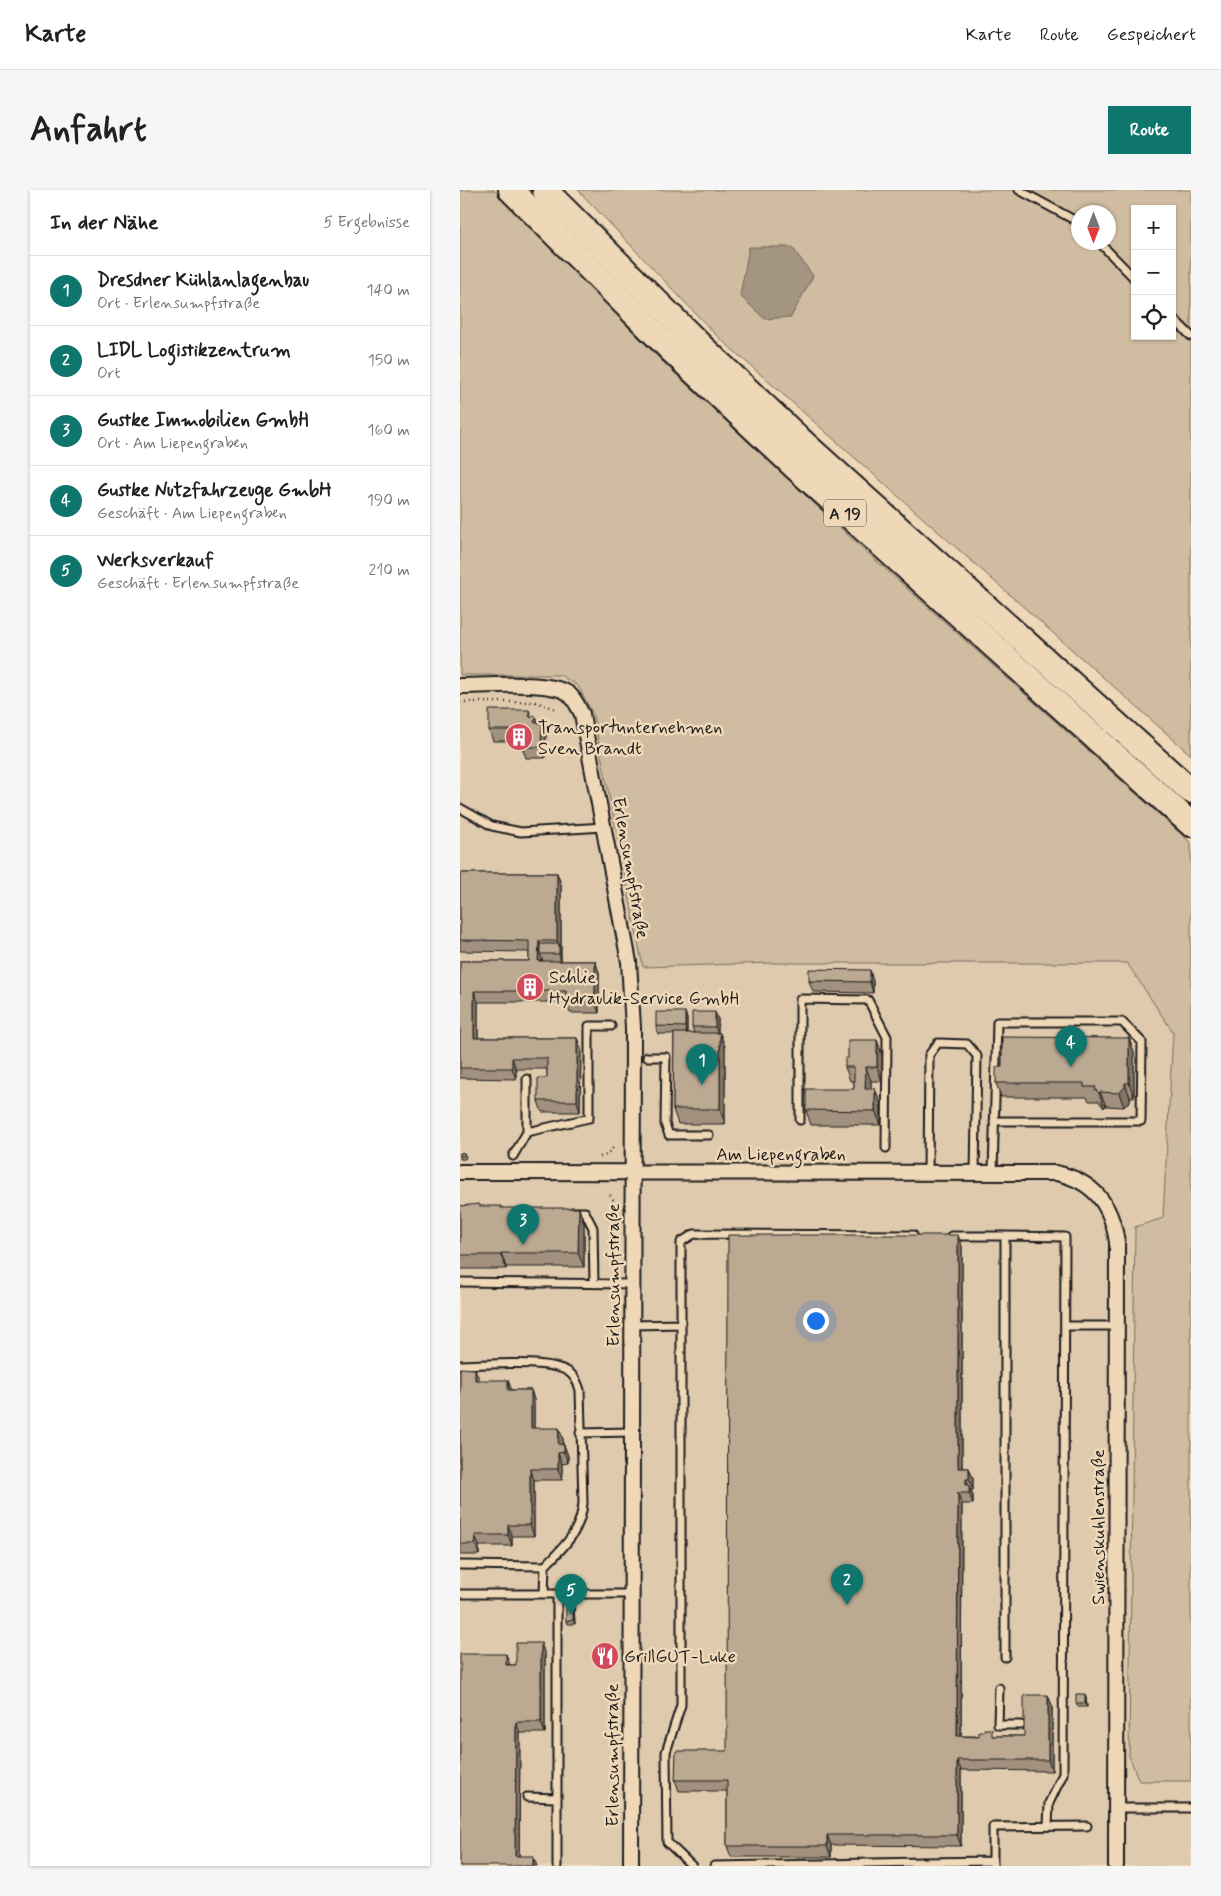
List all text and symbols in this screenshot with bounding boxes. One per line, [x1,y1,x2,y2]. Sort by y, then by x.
text: Karte [25,19,86,50]
text: Karte [966,23,1012,47]
text: Route [1040,23,1079,47]
text: Gespeichert [1107,23,1196,47]
button: Route [1108,106,1191,154]
text: Anfahrt [30,107,147,153]
north arrow [1071,205,1116,250]
map controls [1131,205,1176,340]
button: + [1131,205,1176,250]
text: In der Nähe [50,209,158,237]
text: 5 Ergebnisse [324,212,410,233]
button: − [1131,250,1176,295]
text: Dresdner Kühlanlagenbau [97,268,309,293]
text: 1 [62,280,70,301]
text: 140 m [366,280,410,301]
text: Ort · Erlensumpfstraße [97,293,260,314]
button: locate [1131,295,1176,340]
text: LIDL Logistikzentrum [97,338,291,363]
text: 2 [62,350,70,371]
text: 150 m [368,350,410,371]
text: Ort [97,363,121,384]
text: Gustke Immobilien GmbH [97,408,309,433]
text: 3 [62,420,70,441]
text: 160 m [367,420,410,441]
text: Ort · Am Liepengraben [97,433,248,454]
text: Gustke Nutzfahrzeuge GmbH [97,478,332,503]
text: 4 [61,490,71,511]
text: 190 m [367,490,410,511]
road number: A 19 [824,499,866,526]
text: Geschäft · Am Liepengraben [97,503,287,524]
text: Werksverkauf [97,548,214,573]
text: 5 [61,560,71,581]
text: 210 m [369,560,410,581]
text: Geschäft · Erlensumpfstraße [97,573,299,594]
place label: Transportunternehmen Sven Brandt [538,716,722,761]
building icon: Transportunternehmen Sven Brandt [504,722,534,752]
street label: Erlensumpfstraße [606,796,654,941]
place label: Schlie Hydraulik-Service GmbH [549,966,739,1011]
building icon: Schlie Hydraulik-Service GmbH [515,972,545,1002]
pin: 4 [1055,1026,1087,1067]
pin: 1 [686,1044,718,1085]
street label: Am Liepengraben [716,1143,846,1169]
street label: Erlensumpfstraße [602,1203,626,1347]
pin: 3 [507,1204,539,1245]
your location [803,1308,829,1334]
street label: Swienskuhlenstraße [1087,1449,1111,1605]
pin: 2 [831,1564,863,1605]
pin: 5 [555,1574,587,1615]
restaurant icon: GrillGUT-Luke [590,1641,620,1671]
place label: GrillGUT-Luke [624,1645,736,1669]
street label: Erlensumpfstraße [601,1683,625,1827]

